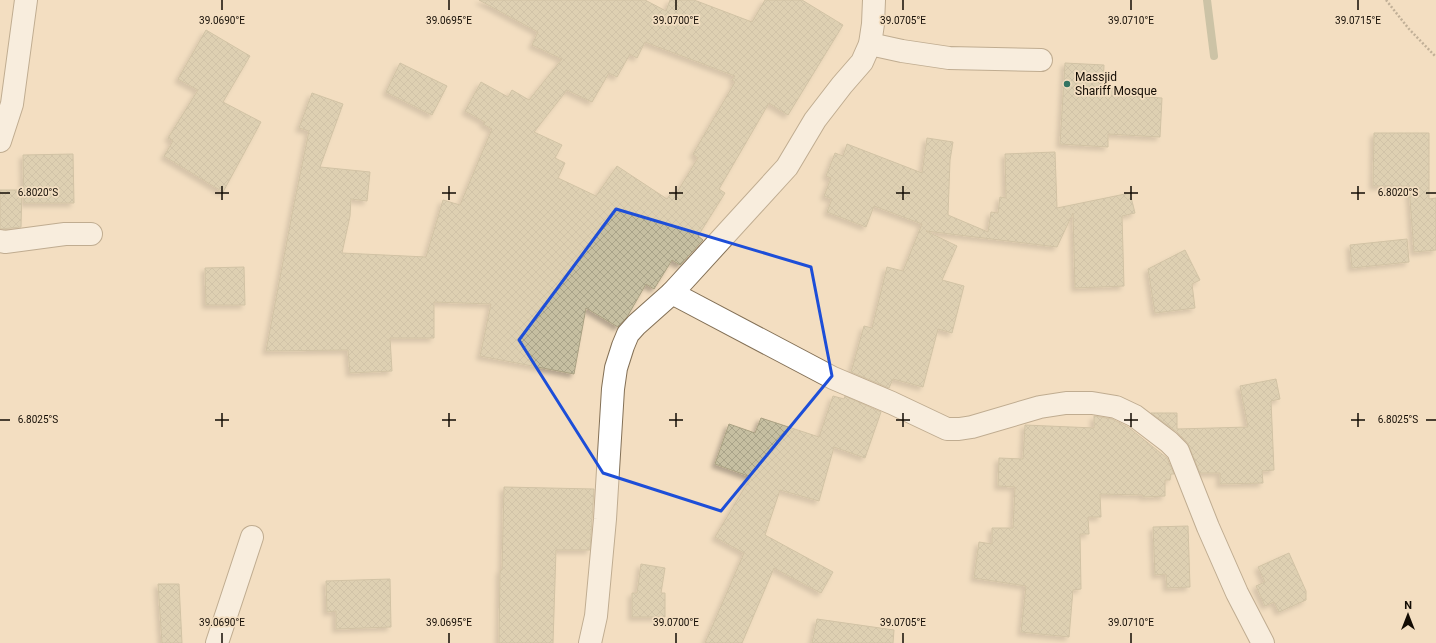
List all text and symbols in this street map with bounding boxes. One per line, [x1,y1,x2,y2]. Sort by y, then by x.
text: 39.0690°E [199,15,245,26]
text: 39.0695°E [426,15,472,26]
text: 39.0700°E [653,15,699,26]
text: 39.0705°E [880,15,926,26]
text: 39.0710°E [1108,15,1154,26]
text: 39.0715°E [1335,15,1381,26]
place label: Massjid Shariff Mosque [1075,70,1157,98]
marker: Massjid Shariff Mosque [1062,79,1072,89]
text: 6.8020°S [18,187,58,198]
text: 6.8020°S [1378,187,1418,198]
text: 6.8025°S [18,414,58,425]
text: 6.8025°S [1378,414,1418,425]
north arrow [1388,595,1428,635]
text: N [1404,599,1412,612]
text: 39.0690°E [199,617,245,628]
text: 39.0695°E [426,617,472,628]
text: 39.0700°E [653,617,699,628]
text: 39.0705°E [880,617,926,628]
text: 39.0710°E [1108,617,1154,628]

